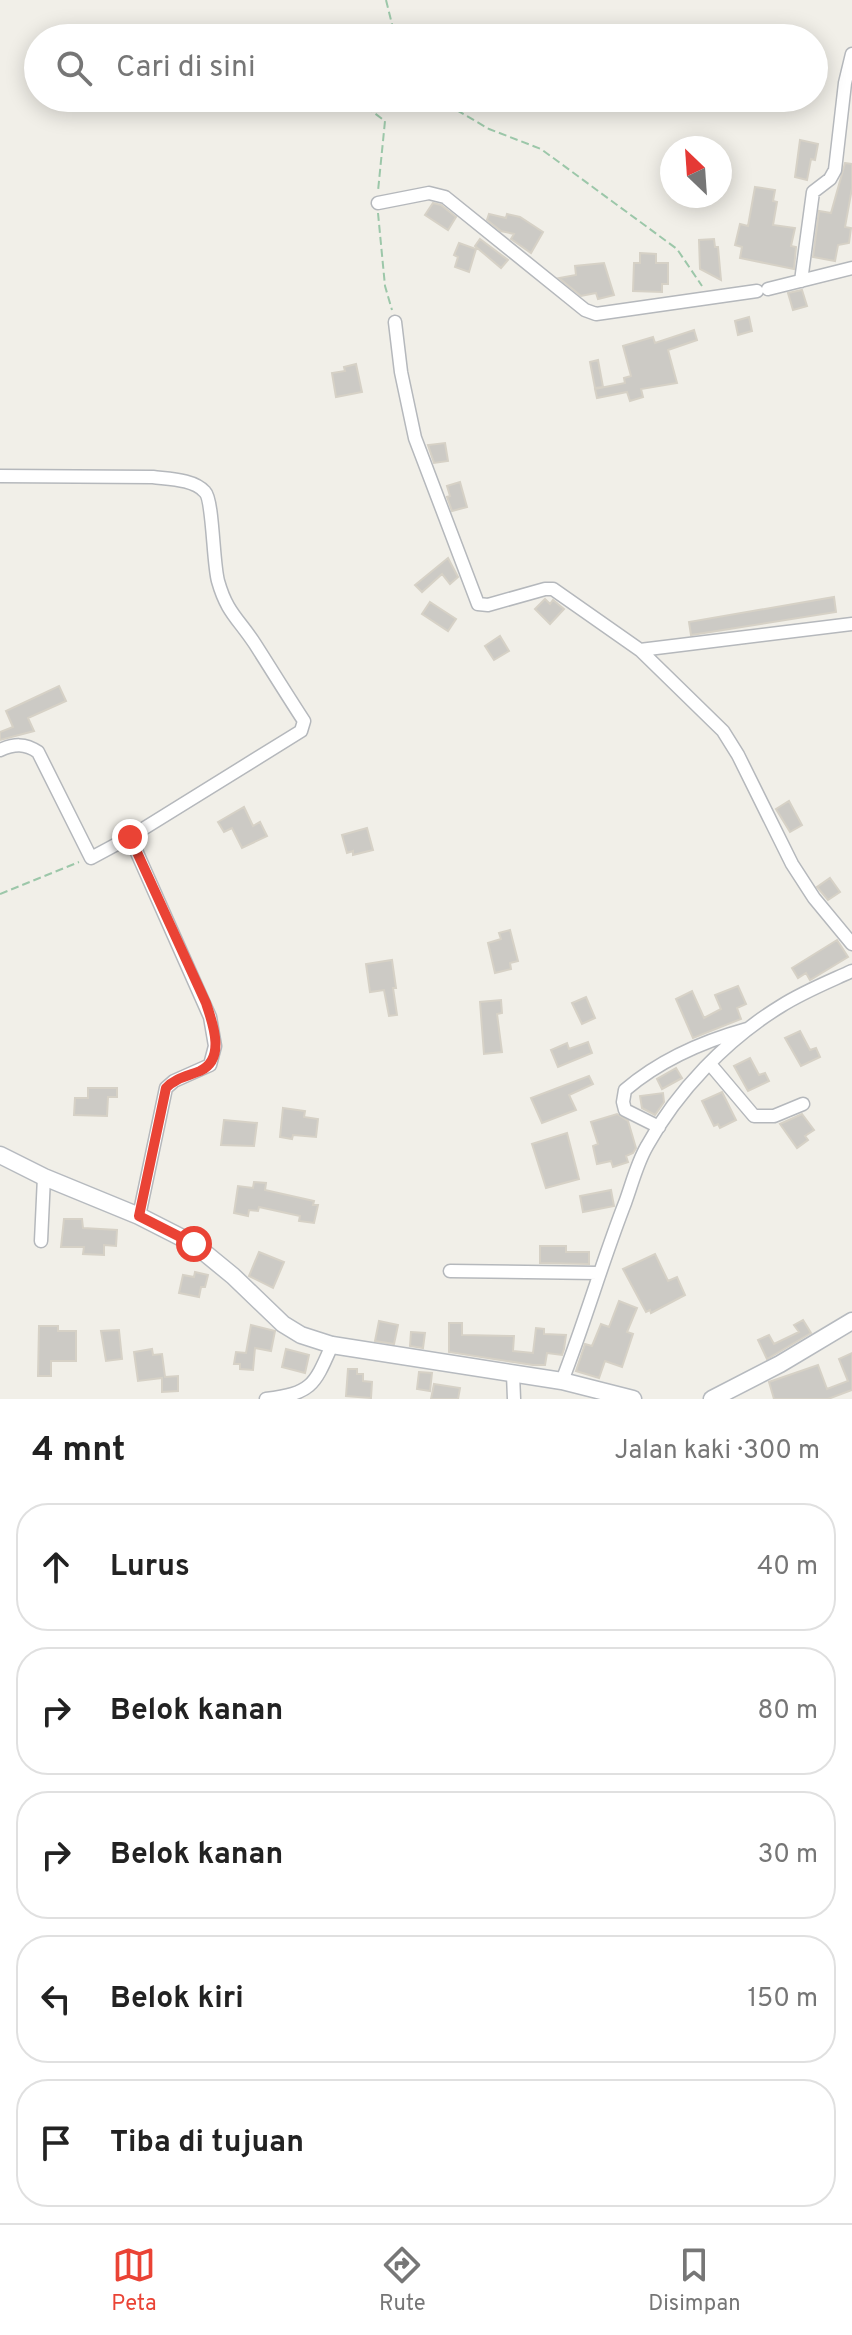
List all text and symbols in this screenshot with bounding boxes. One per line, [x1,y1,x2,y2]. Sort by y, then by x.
search box [24,24,828,112]
icon: search [52,46,96,90]
text: Cari di sini [116,50,256,87]
north arrow [660,136,732,208]
route end [112,819,148,855]
route start [176,1226,212,1262]
text: 4 mnt [32,1430,125,1473]
text: Jalan kaki · 300 m [614,1435,820,1468]
icon: ahead [34,1545,78,1589]
text: Lurus [110,1549,190,1586]
text: 40 m [757,1551,818,1584]
icon: right [34,1689,78,1733]
text: Belok kanan [110,1693,283,1730]
text: 80 m [758,1695,818,1728]
icon: right [34,1833,78,1877]
text: Belok kanan [110,1837,283,1874]
text: 30 m [758,1839,818,1872]
icon: left [34,1977,78,2021]
text: Belok kiri [110,1981,244,2018]
text: 150 m [747,1983,818,2016]
icon: arrive [34,2121,78,2165]
text: Tiba di tujuan [110,2125,304,2162]
tab: Peta [111,2243,157,2318]
tab: Rute [379,2243,426,2318]
tab: Disimpan [648,2243,741,2318]

